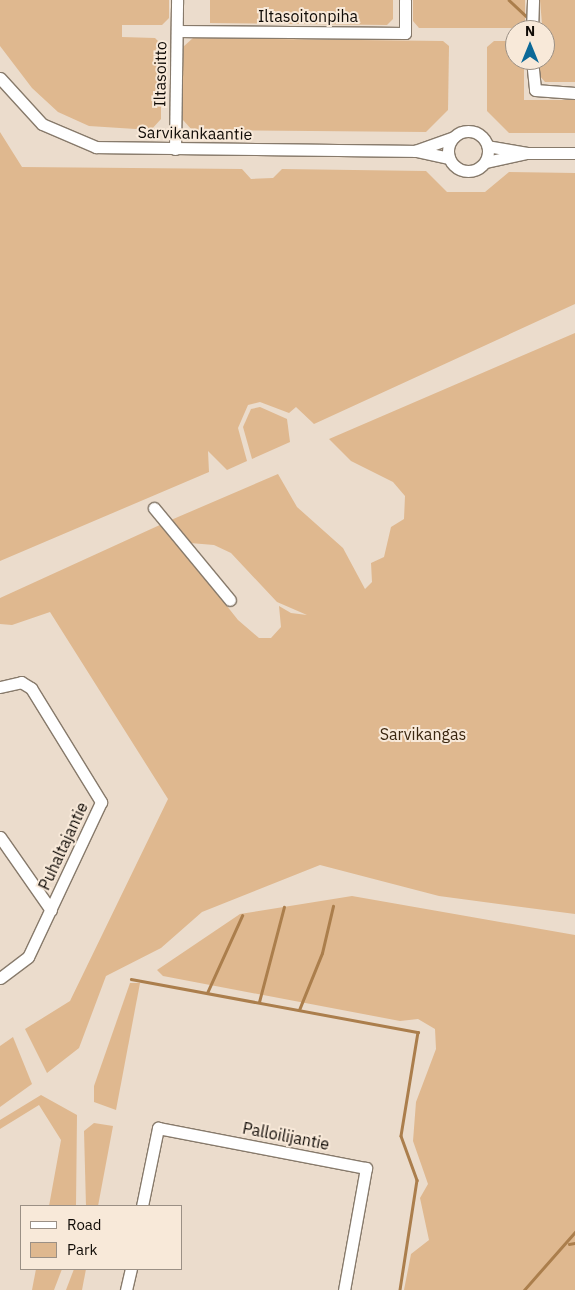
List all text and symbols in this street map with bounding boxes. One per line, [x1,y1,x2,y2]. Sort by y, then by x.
street label: Iltasoitonpiha [258,6,358,26]
north arrow [505,20,555,70]
text: N [525,22,535,40]
street label: Iltasoitto [150,41,170,107]
street label: Sarvikankaantie [138,122,252,144]
park label: Sarvikangas [380,724,466,744]
street label: Puhaltajantie [34,799,92,893]
street label: Palloilijantie [241,1118,331,1154]
legend [20,1205,182,1270]
text: Road [67,1215,102,1234]
text: Park [67,1240,97,1259]

